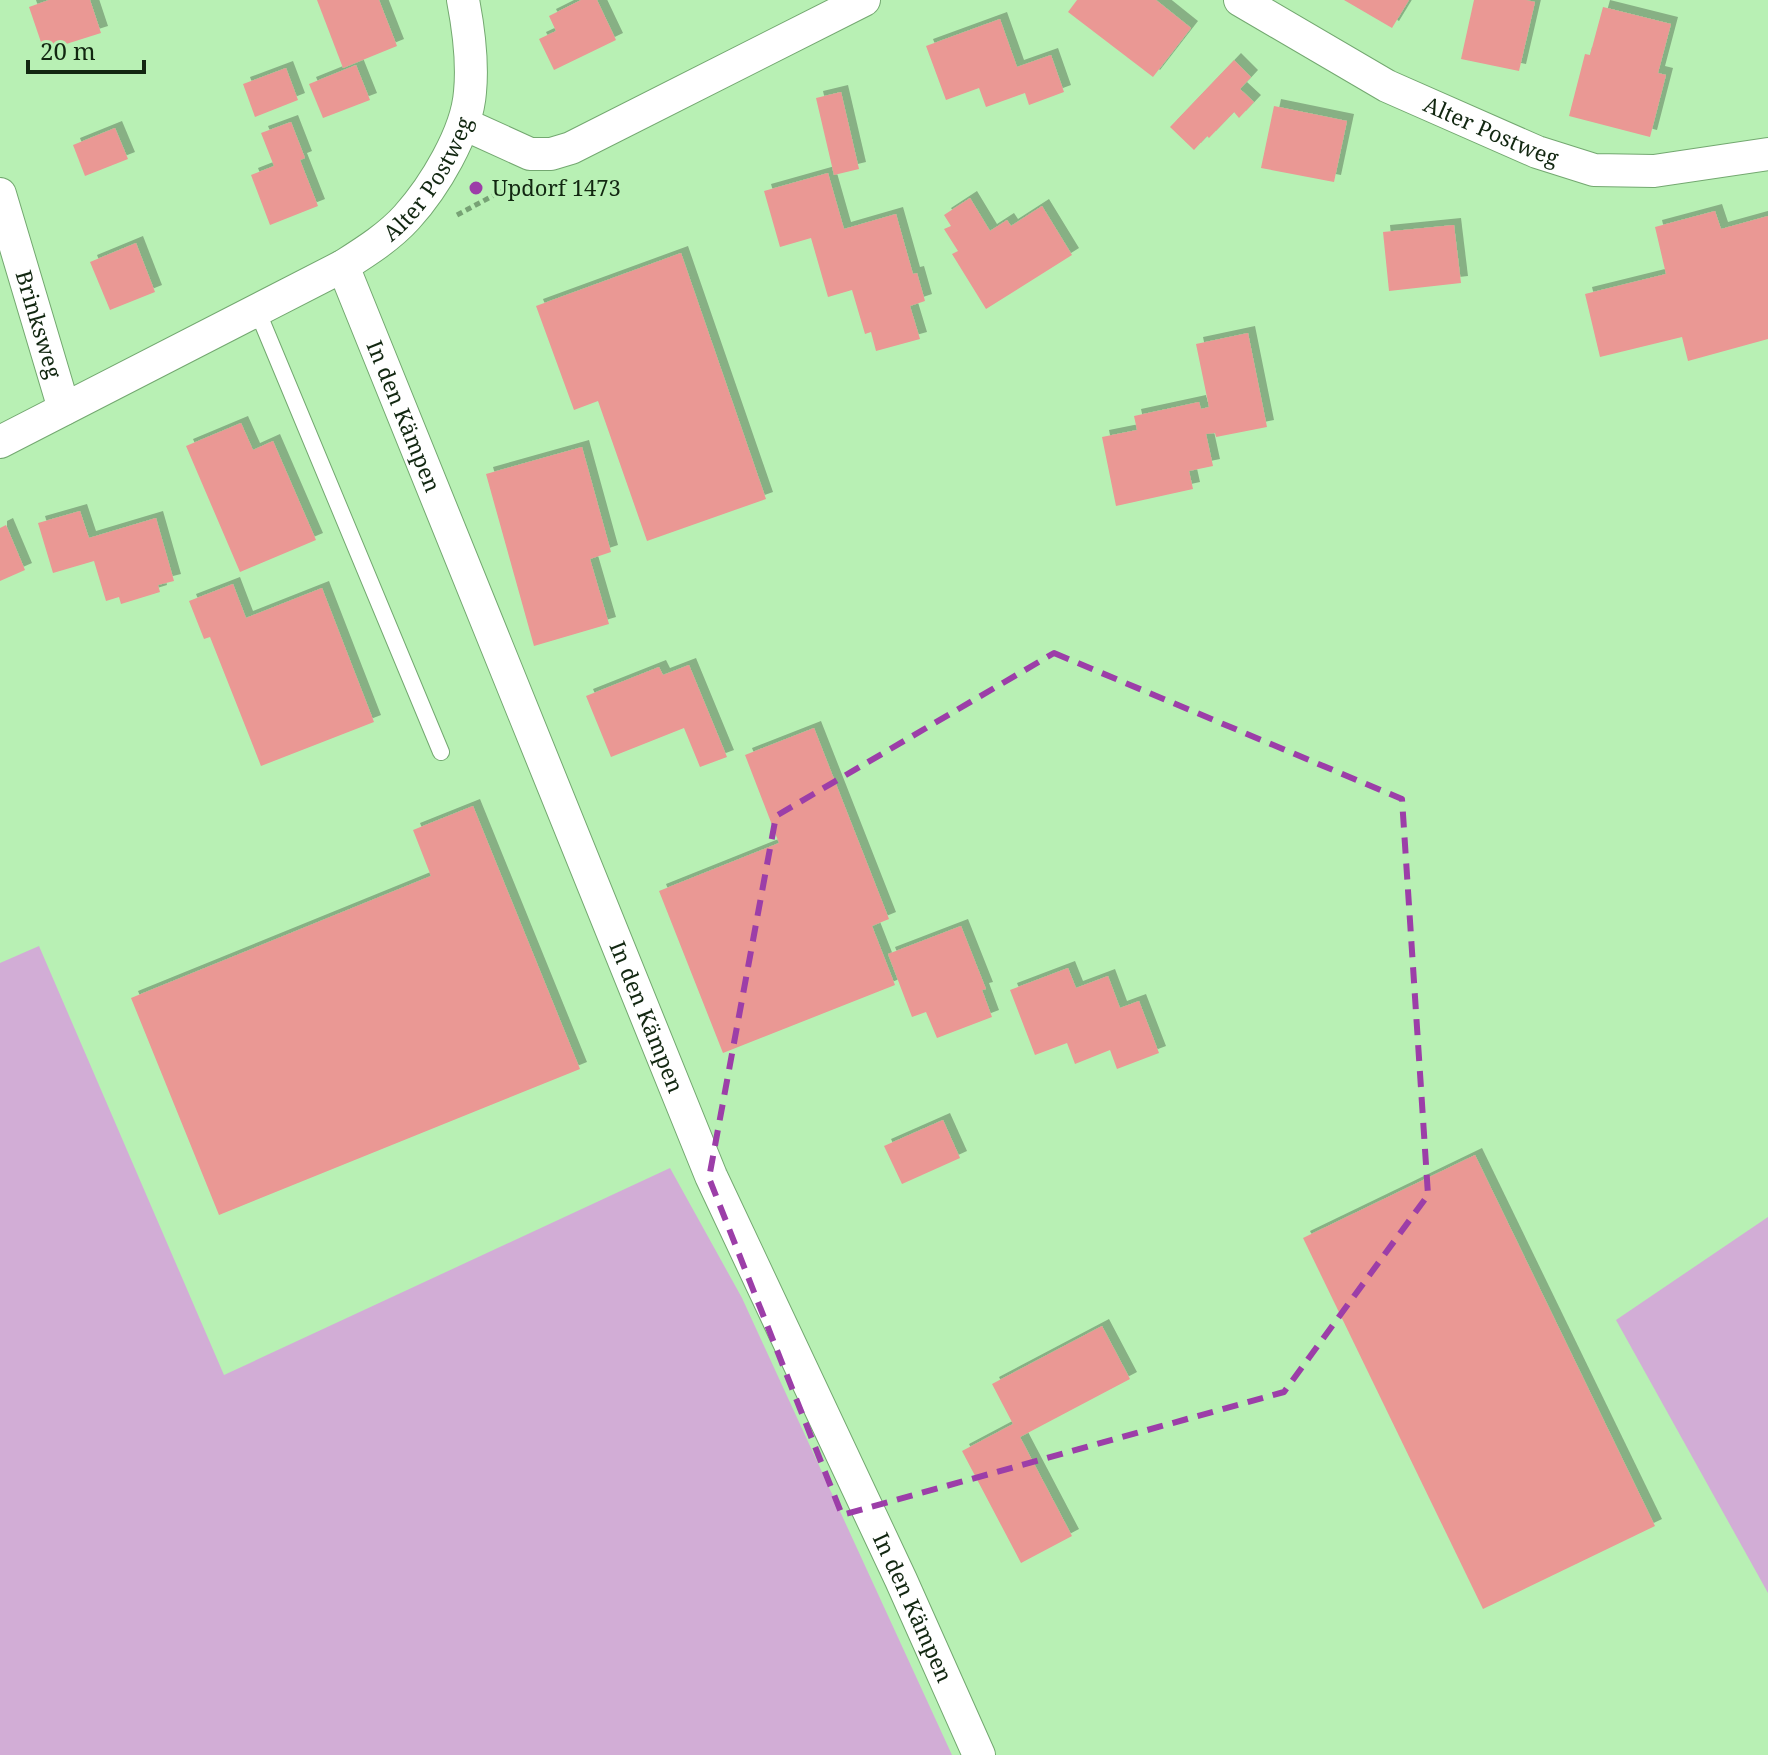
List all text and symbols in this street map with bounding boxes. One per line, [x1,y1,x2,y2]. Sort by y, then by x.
scale bar [28,24,144,74]
text: 20 m [40,34,96,67]
street label: Alter Postweg [1419,88,1563,172]
street label: Alter Postweg [376,112,478,247]
place label: Updorf 1473 [492,172,621,202]
marker: Updorf 1473 [467,179,485,197]
street label: Brinksweg [9,266,70,382]
street label: In den Kämpen [361,335,449,496]
street label: In den Kämpen [603,936,692,1097]
street label: In den Kämpen [867,1527,961,1687]

